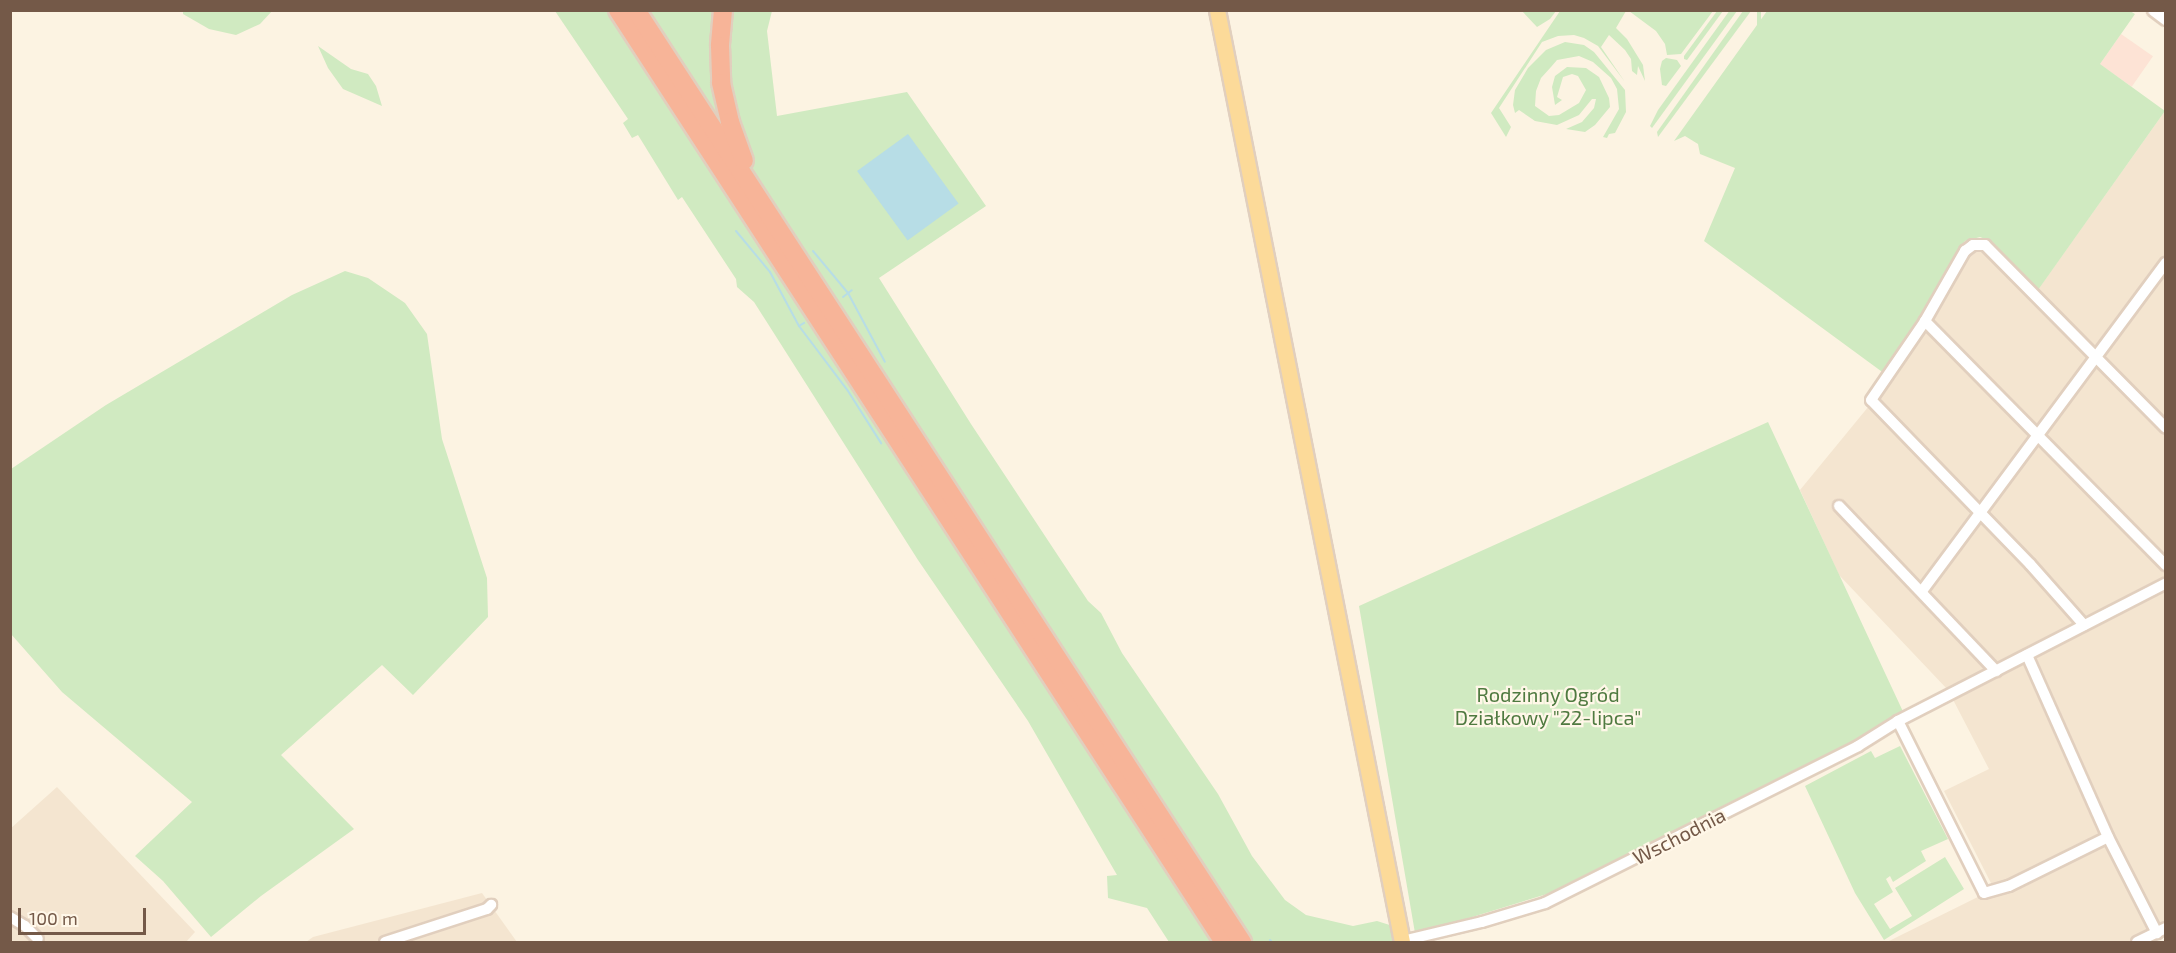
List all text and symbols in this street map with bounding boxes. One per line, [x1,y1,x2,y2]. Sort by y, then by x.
park label: Rodzinny Ogród Działkowy "22-lipca" [1454,683,1642,730]
street label: Wschodnia [1629,802,1729,870]
scale bar [21,896,148,934]
text: 100 m [29,907,78,929]

